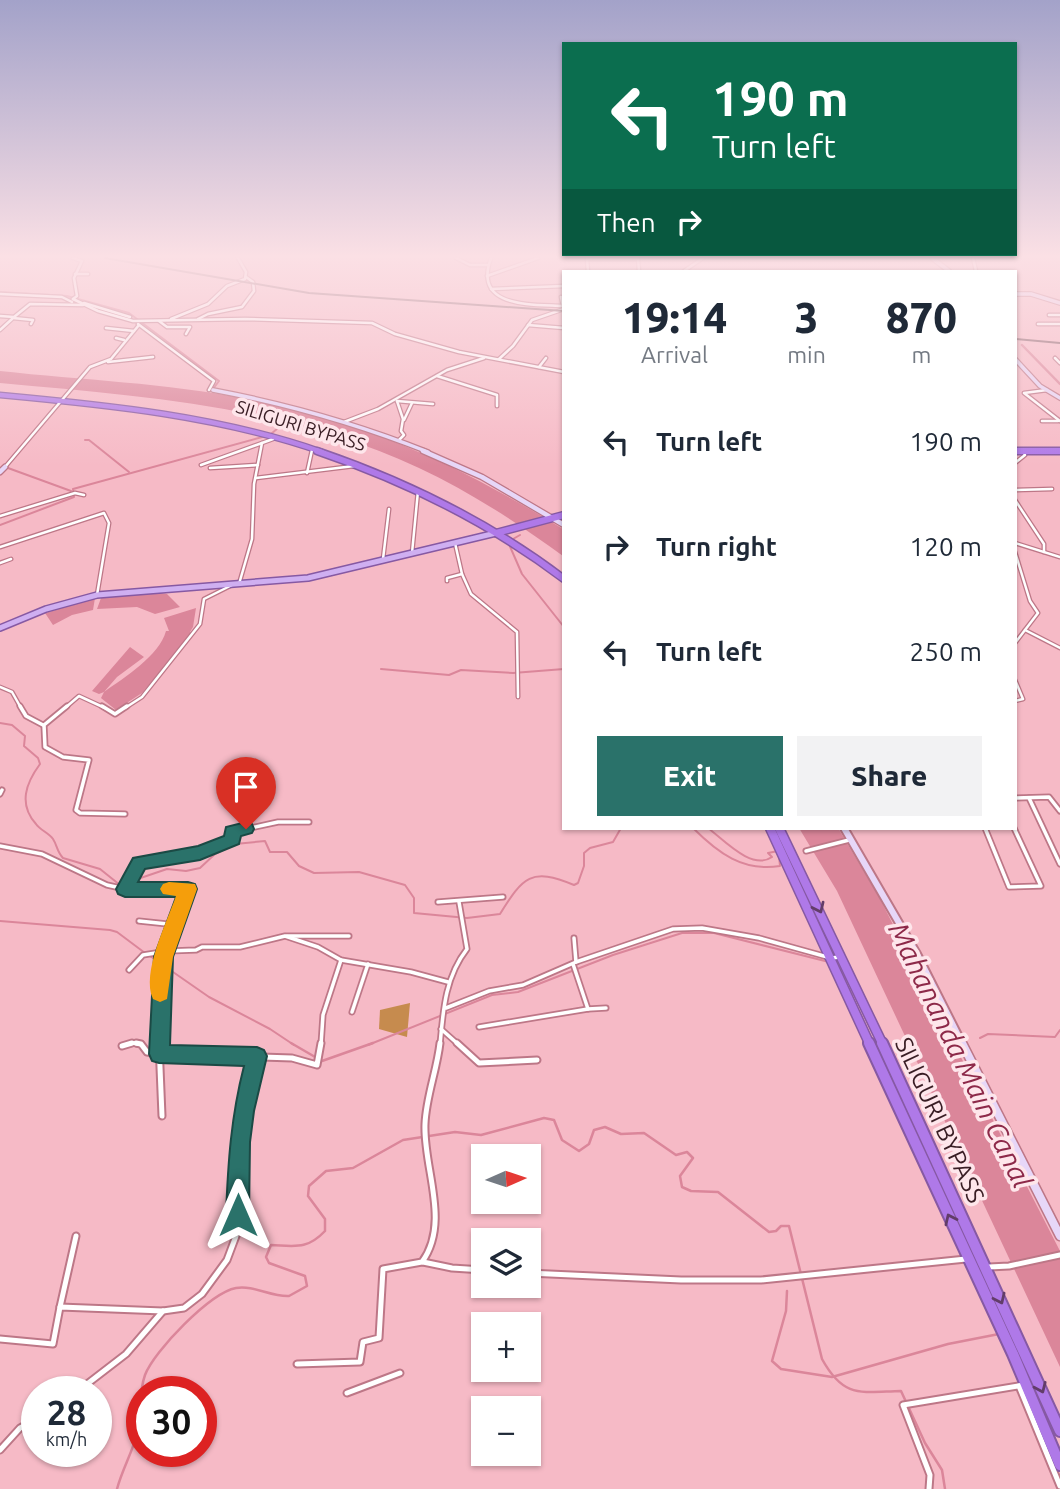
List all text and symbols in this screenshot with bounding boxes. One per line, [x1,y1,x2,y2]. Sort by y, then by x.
icon: left [597,70,688,161]
text: 190 m [712,70,849,125]
text: Turn left [712,128,836,164]
icon: right [670,203,708,241]
text: Then [597,208,656,237]
text: 19:14 [622,294,727,341]
text: 3 [795,294,818,341]
text: 870 [886,294,957,341]
text: Arrival [641,342,708,367]
text: min [787,342,826,367]
text: m [911,342,931,367]
street label: SILIGURI BYPASS [234,396,368,454]
icon: left [597,423,635,461]
text: Turn left [656,427,762,456]
text: 190 m [910,427,982,456]
icon: right [597,528,635,566]
text: Turn right [656,532,777,561]
text: 120 m [910,532,982,561]
icon: left [597,633,635,671]
text: Turn left [656,637,762,666]
text: 250 m [910,637,982,666]
button: Exit [597,736,783,816]
button: Share [797,736,982,816]
pin [216,757,276,829]
icon: arrive [227,768,265,806]
one-way arrow [810,901,824,913]
water label: Mahananda Main Canal [883,917,1039,1193]
street label: SILIGURI BYPASS [890,1033,990,1207]
north arrow [471,1144,541,1214]
map controls [471,1144,541,1466]
position arrow [201,1178,275,1252]
one-way arrow [944,1214,958,1226]
button: layers [471,1228,541,1298]
one-way arrow [992,1292,1006,1304]
button: + [471,1312,541,1382]
speed limit sign: 30 [126,1376,217,1467]
one-way arrow [1033,1381,1047,1393]
text: 28 [47,1392,86,1432]
button: − [471,1396,541,1466]
text: km/h [46,1429,87,1449]

